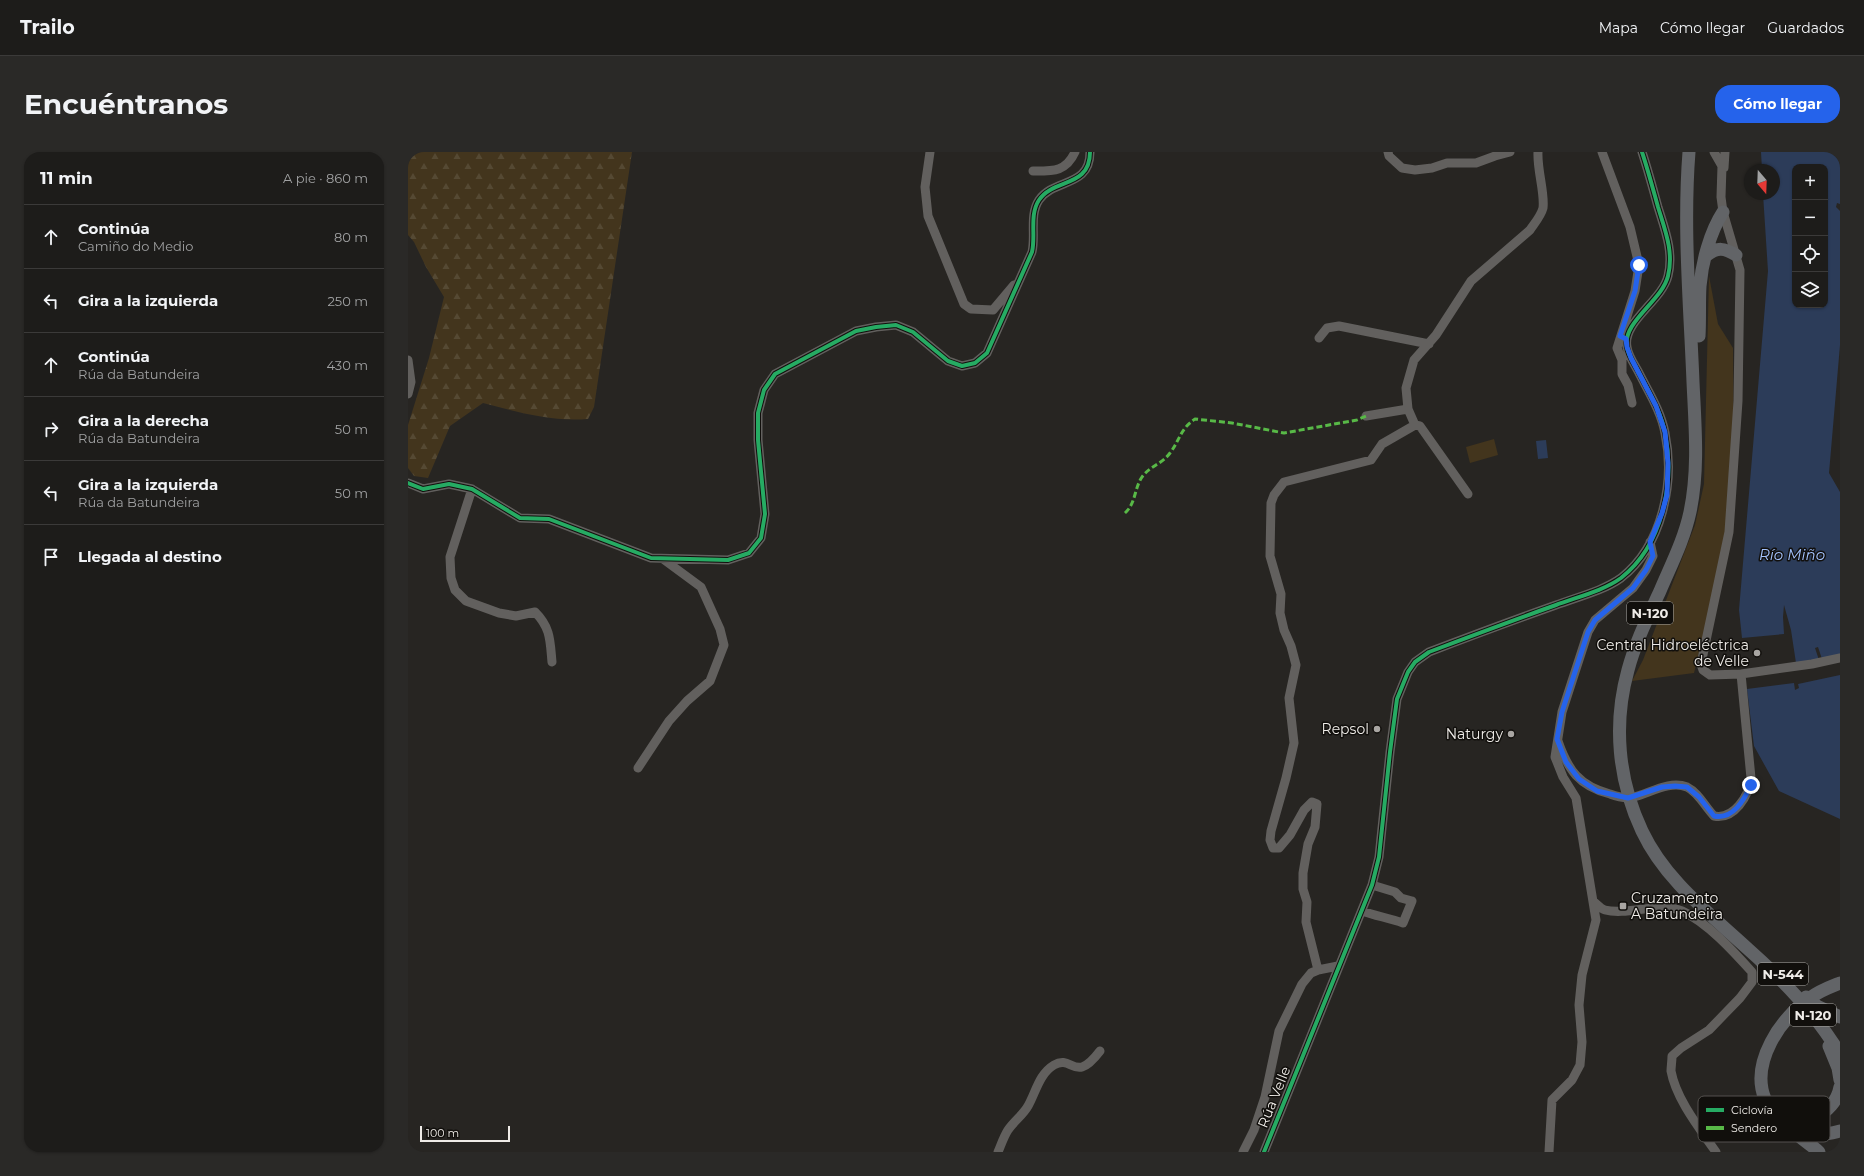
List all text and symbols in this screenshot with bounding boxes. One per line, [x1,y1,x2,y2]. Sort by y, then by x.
text: Trailo [20,16,75,39]
text: Mapa [1599,19,1638,37]
text: Cómo llegar [1660,19,1745,37]
text: Guardados [1767,19,1844,37]
button: Cómo llegar [1715,85,1840,123]
text: Encuéntranos [24,87,228,121]
north arrow [1744,164,1780,200]
map controls [1792,164,1828,308]
button: + [1792,164,1828,200]
text: 11 min [40,168,93,188]
text: A pie · 860 m [283,170,368,186]
button: − [1792,200,1828,236]
text: Continúa [78,219,150,238]
icon: ahead [40,226,62,248]
text: 80 m [334,229,368,245]
button: locate [1792,236,1828,272]
text: Camiño do Medio [78,238,194,254]
route start [1630,256,1648,274]
button: layers [1792,272,1828,308]
icon: left [40,290,62,312]
text: Gira a la izquierda [78,291,218,310]
text: 250 m [327,293,368,309]
text: Continúa [78,347,150,366]
icon: ahead [40,354,62,376]
text: 430 m [326,357,368,373]
text: Rúa da Batundeira [78,366,200,382]
text: Gira a la derecha [78,411,209,430]
icon: right [40,418,62,440]
text: 50 m [335,421,368,437]
text: Rúa da Batundeira [78,430,200,446]
text: Gira a la izquierda [78,475,218,494]
icon: left [40,482,62,504]
text: 50 m [335,485,368,501]
text: Rúa da Batundeira [78,494,200,510]
water label: Río Miño [1759,545,1825,564]
icon: arrive [40,546,62,568]
text: Llegada al destino [78,547,222,566]
road number: N-120 [1627,602,1673,624]
place label: Central Hidroeléctrica de Velle [1596,636,1749,670]
marker: Central Hidroeléctrica de Velle [1752,648,1762,658]
place label: Repsol [1322,720,1369,738]
marker: Repsol [1372,724,1382,734]
place label: Naturgy [1446,725,1503,743]
marker: Naturgy [1506,729,1516,739]
route end [1742,776,1760,794]
place label: Cruzamento A Batundeira [1631,889,1723,923]
marker: Cruzamento A Batundeira [1618,901,1628,911]
road number: N-544 [1758,963,1808,985]
road number: N-120 [1790,1004,1836,1026]
street label: Rúa Velle [1253,1064,1295,1130]
legend [1698,1096,1830,1142]
text: Ciclovía [1731,1103,1773,1117]
text: Sendero [1731,1121,1777,1135]
scale bar [420,1124,510,1143]
text: 100 m [426,1126,459,1140]

